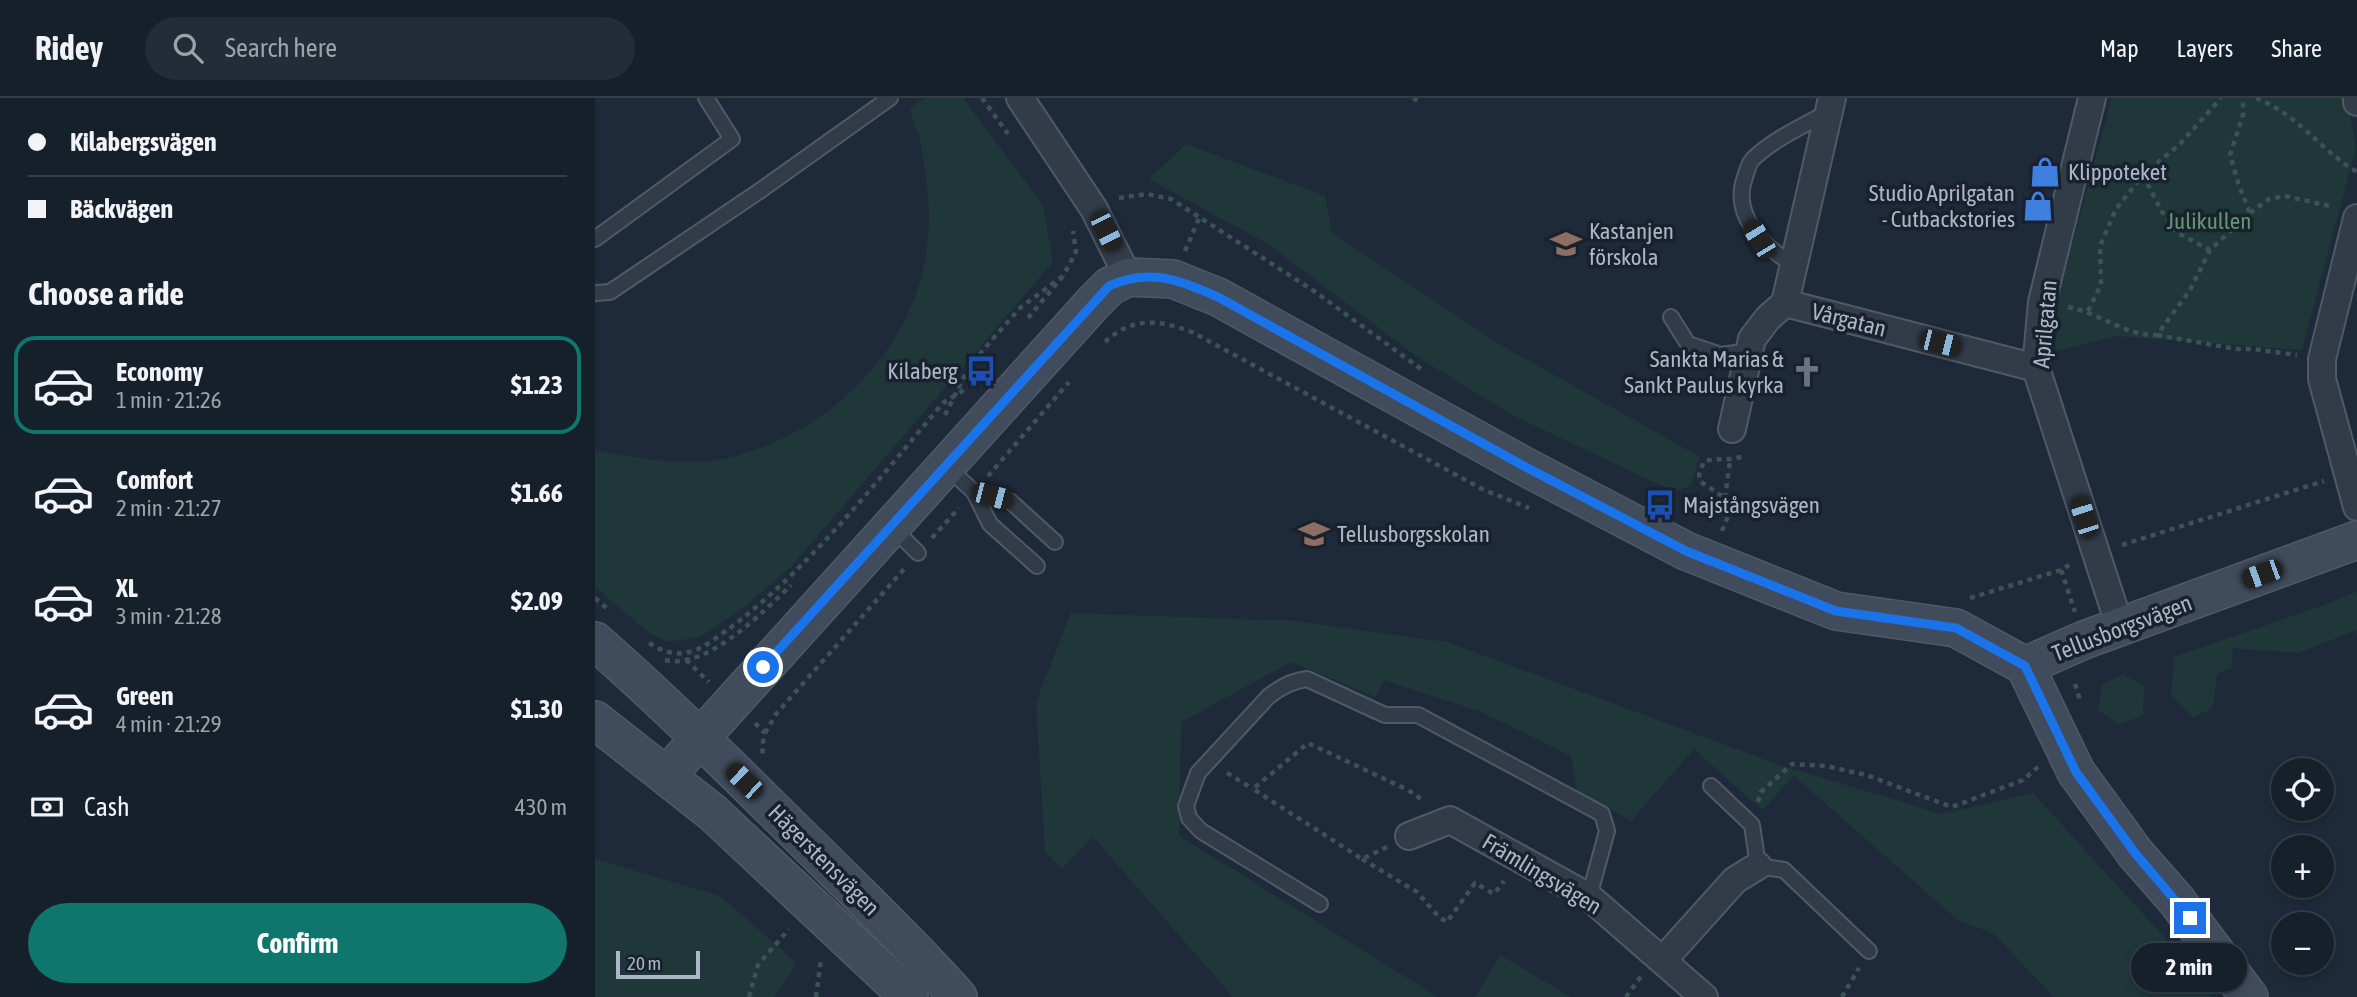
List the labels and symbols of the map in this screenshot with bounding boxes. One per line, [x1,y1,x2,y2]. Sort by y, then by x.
shop icon: Klippoteket [2028,155,2062,189]
place label: Klippoteket [2068,159,2167,185]
place label: Studio Aprilgatan - Cutbackstories [1869,180,2015,232]
shop icon: Studio Aprilgatan - Cutbackstories [2021,189,2055,223]
car [1088,208,1125,254]
park label: Julikullen [2167,208,2251,234]
car [1740,216,1779,262]
place label: Kastanjen förskola [1589,218,1674,270]
school or university icon: Kastanjen förskola [1549,227,1583,261]
street label: Aprilgatan [2028,279,2062,369]
street label: Vårgatan [1809,298,1889,342]
car [1918,328,1963,358]
place label: Sankta Marias & Sankt Paulus kyrka [1624,346,1784,398]
bus stop icon: Kilaberg [964,354,998,388]
church icon: Sankta Marias & Sankt Paulus kyrka [1790,355,1824,389]
place label: Kilaberg [887,358,958,384]
car [969,480,1016,512]
bus stop icon: Majstångsvägen [1643,488,1677,522]
place label: Majstångsvägen [1683,492,1820,518]
car [2068,494,2101,540]
school or university icon: Tellusborgsskolan [1297,517,1331,551]
place label: Tellusborgsskolan [1337,521,1490,547]
car [2239,557,2286,591]
street label: Tellusborgsvägen [2049,589,2195,667]
route start [747,651,779,683]
car [722,759,767,803]
street label: Hägerstensvägen [763,799,885,921]
street label: Främlingsvägen [1478,828,1606,920]
route end [2174,902,2206,934]
callout: 2 min [2132,942,2248,992]
scale bar [616,948,700,980]

